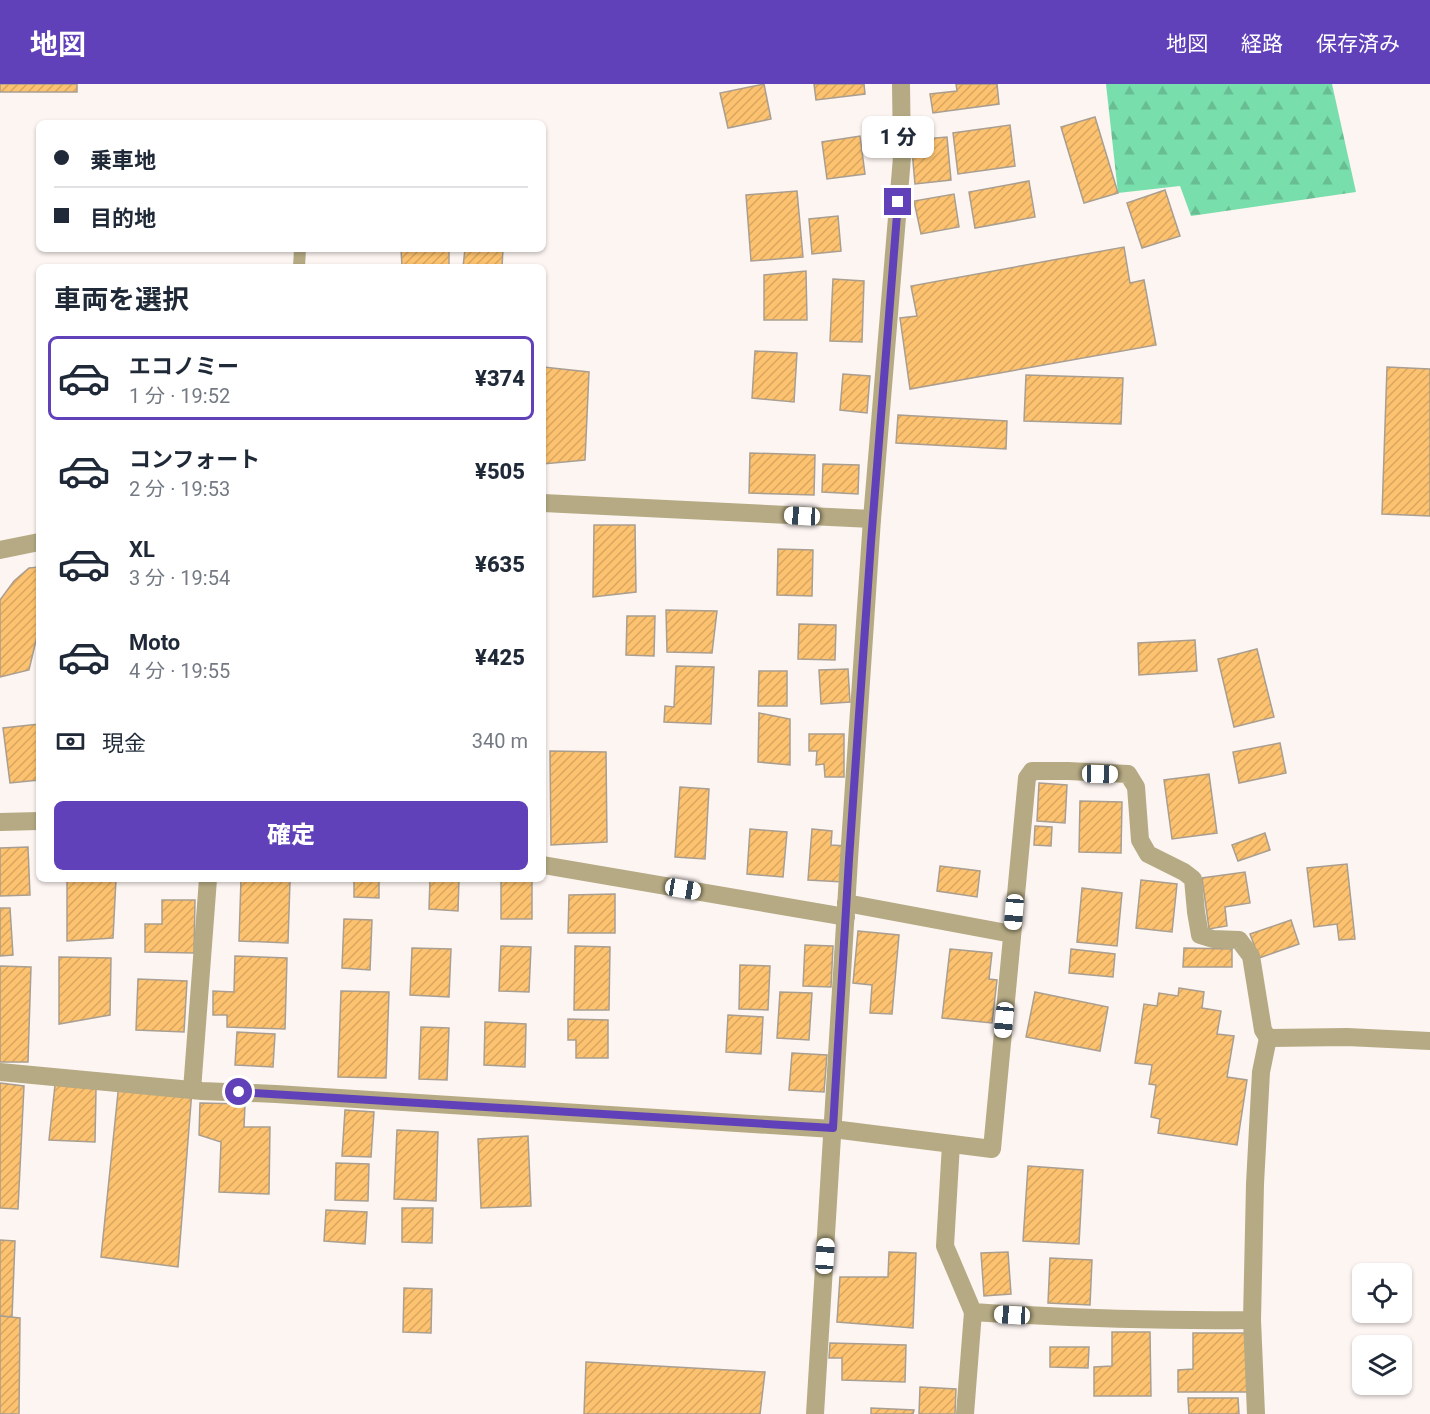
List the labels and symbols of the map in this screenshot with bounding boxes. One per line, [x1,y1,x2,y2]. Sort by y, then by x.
callout: 1 分 [862,115,934,157]
route end [884,188,911,215]
car [784,506,820,526]
car [1082,765,1118,783]
car [664,877,702,901]
car [1003,893,1025,931]
car [993,1001,1015,1039]
route start [225,1078,252,1105]
car [815,1237,835,1275]
car [994,1305,1030,1325]

